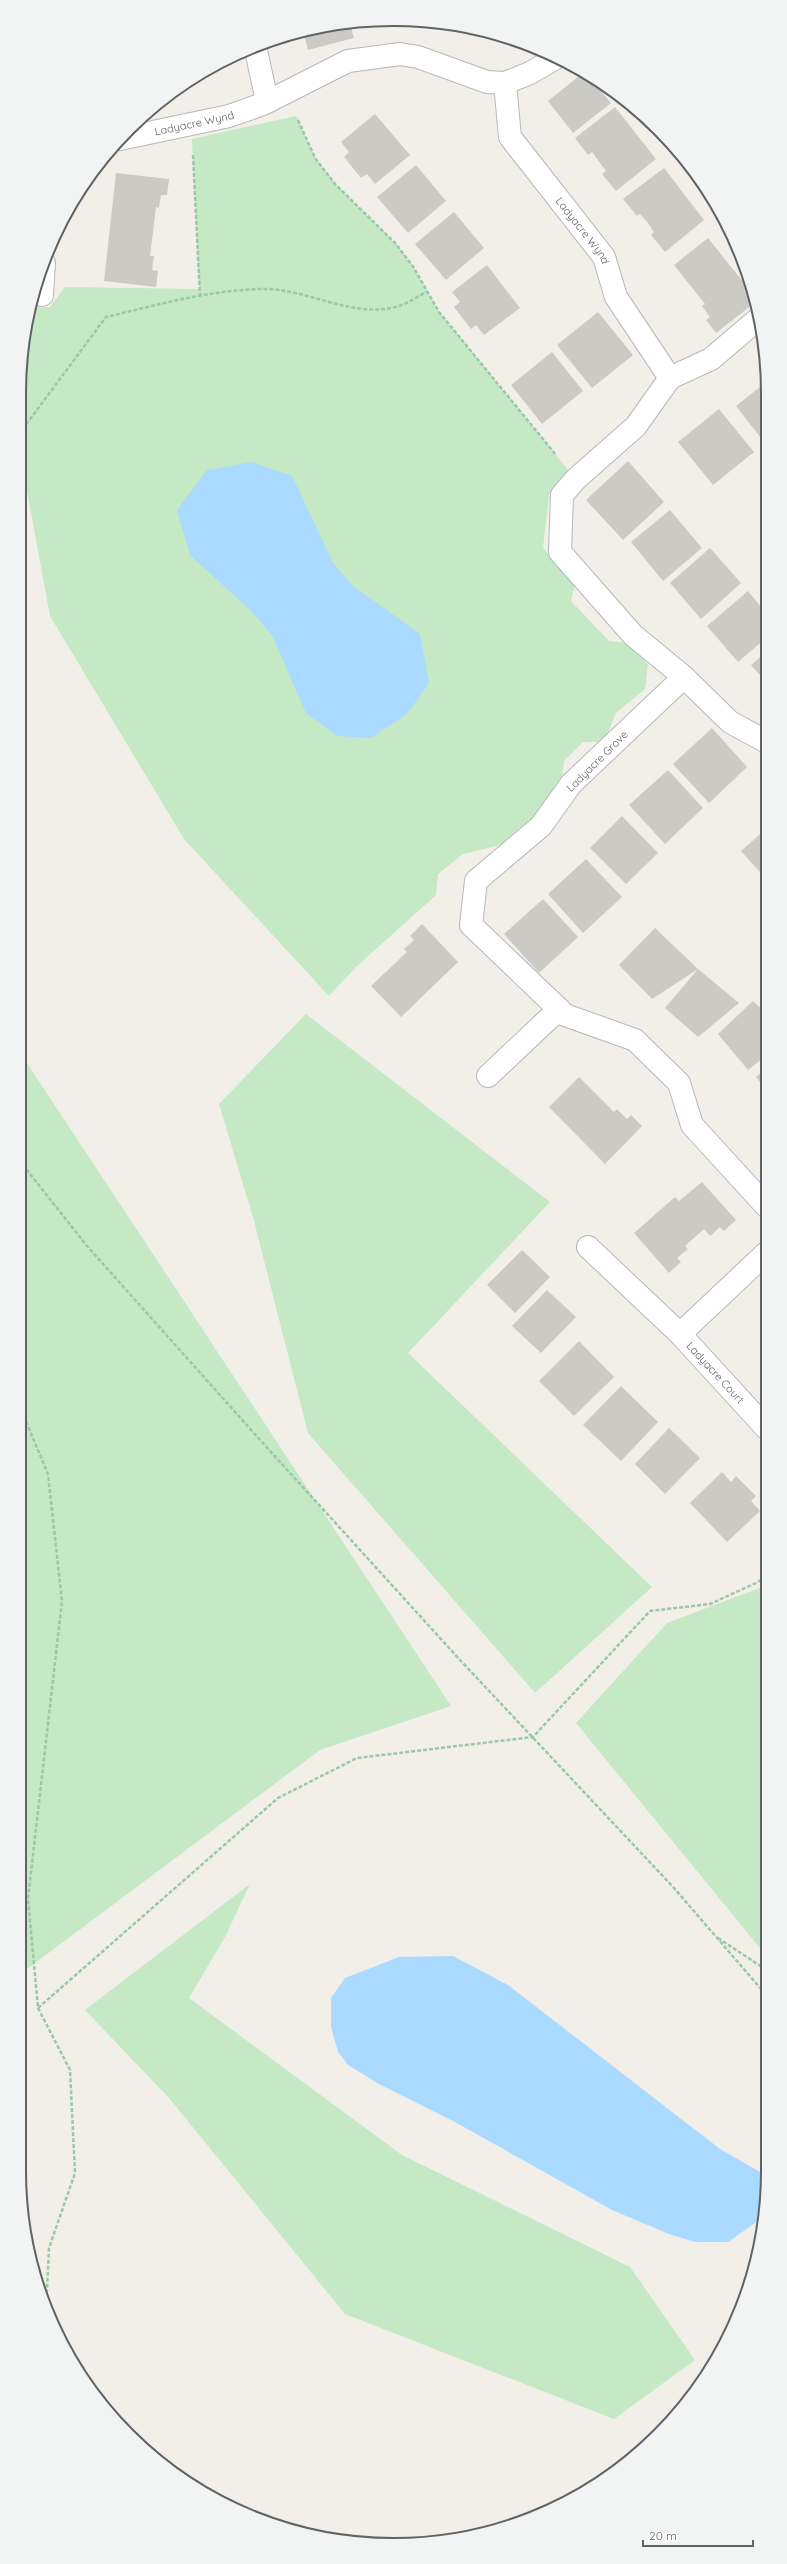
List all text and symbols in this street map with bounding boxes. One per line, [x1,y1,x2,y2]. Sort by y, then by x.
street label: Ladyacre Wynd [153,108,236,139]
street label: Ladyacre Wynd [553,194,613,266]
street label: Ladyacre Grove [563,727,631,795]
street label: Ladyacre Court [683,1339,747,1407]
scale bar [643,2522,753,2548]
text: 20 m [649,2528,677,2543]

